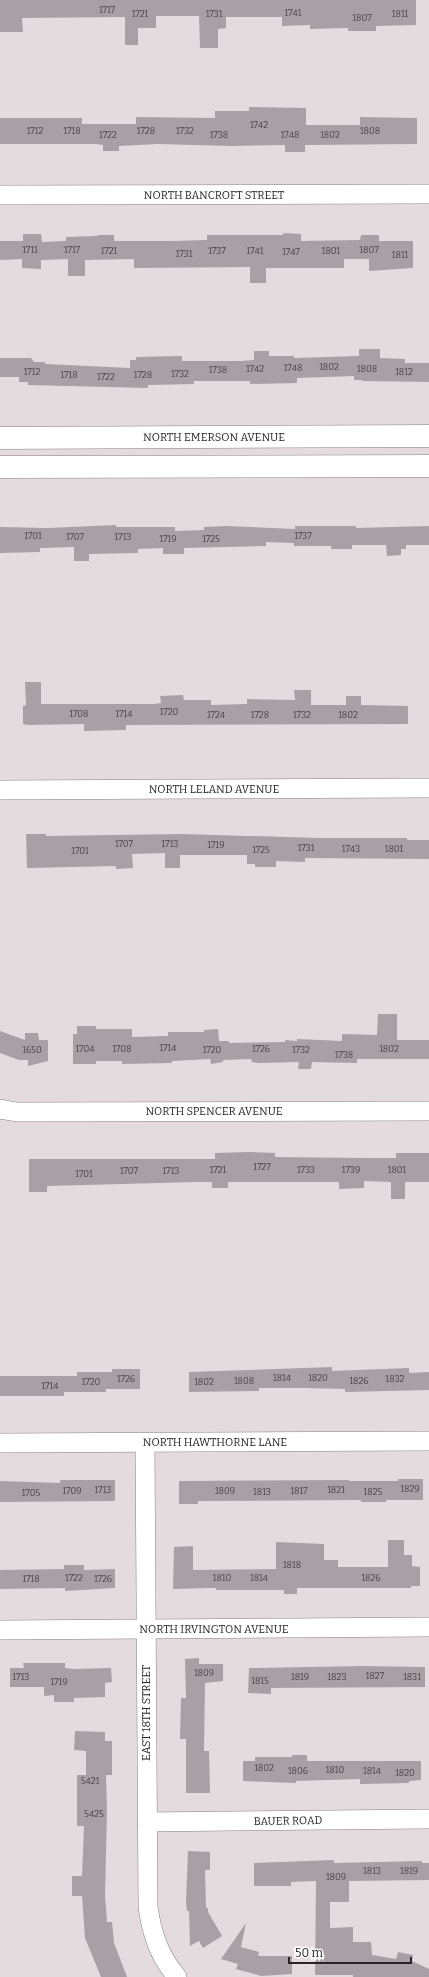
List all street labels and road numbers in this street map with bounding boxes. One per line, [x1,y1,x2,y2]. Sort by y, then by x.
street label: NORTH BANCROFT STREET [144,189,285,202]
street label: NORTH EMERSON AVENUE [143,431,285,444]
street label: NORTH LELAND AVENUE [149,783,280,796]
street label: NORTH SPENCER AVENUE [145,1105,283,1118]
street label: NORTH HAWTHORNE LANE [143,1436,287,1449]
street label: NORTH IRVINGTON AVENUE [139,1623,289,1636]
street label: EAST 18TH STREET [140,1664,153,1761]
street label: BAUER ROAD [254,1814,322,1828]

